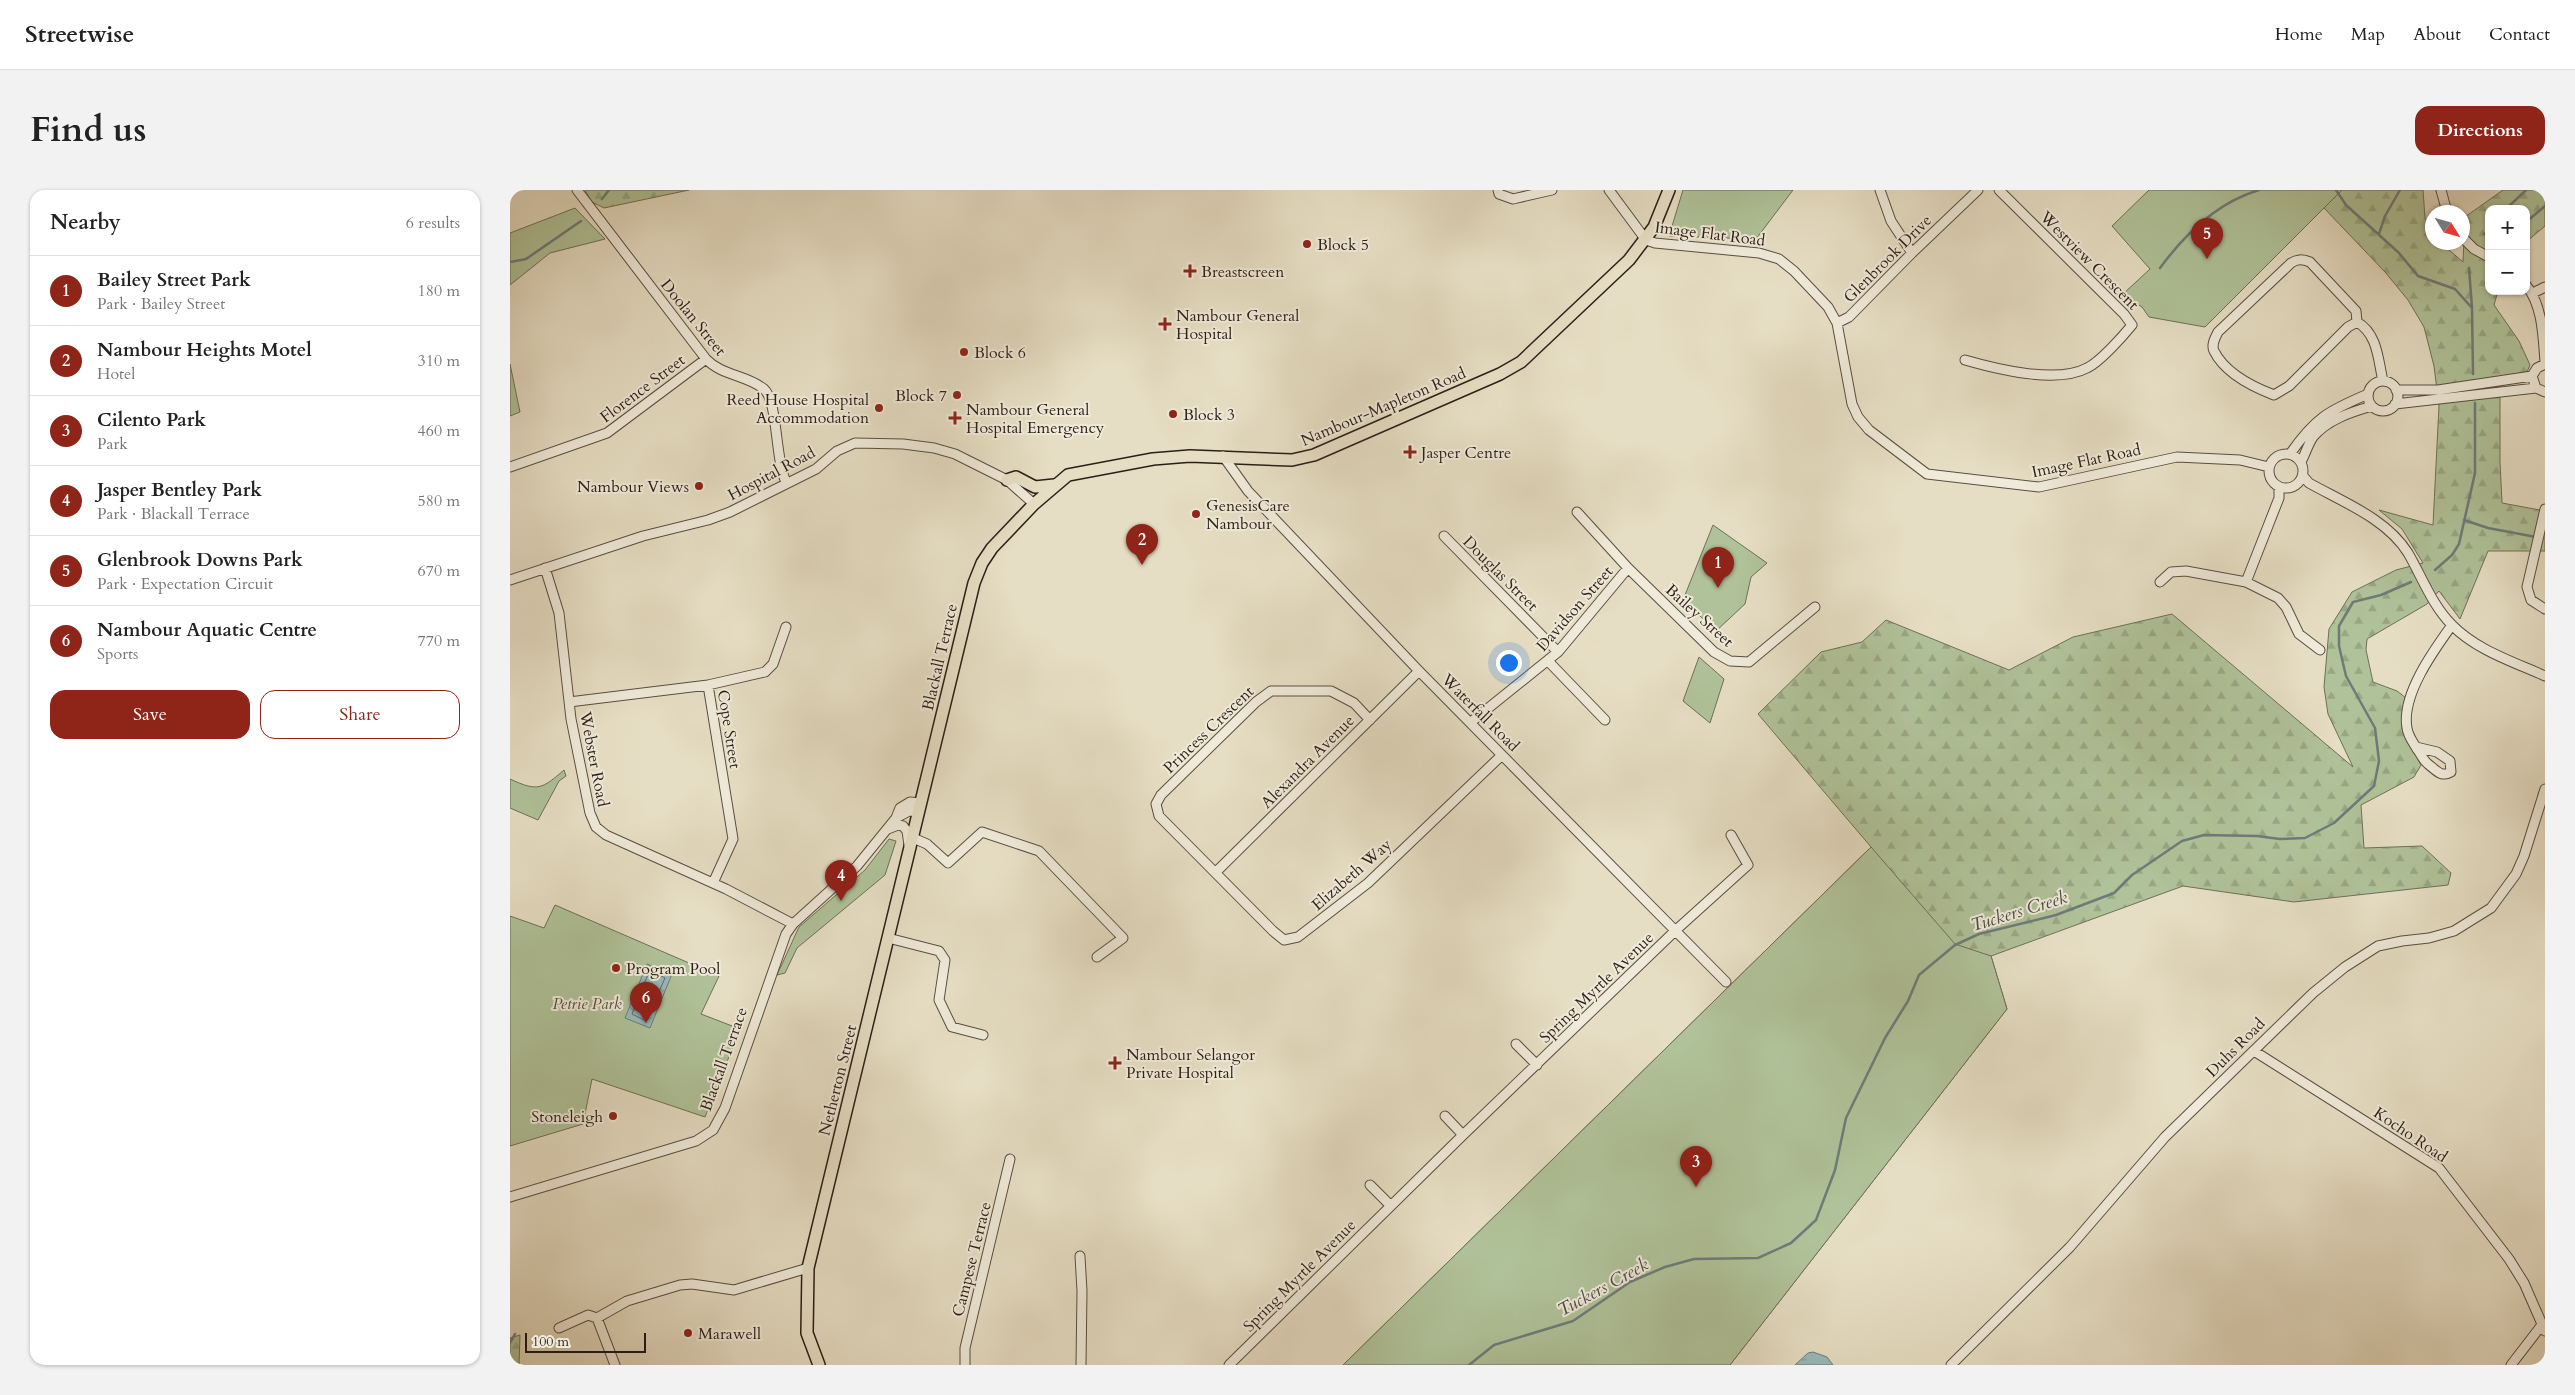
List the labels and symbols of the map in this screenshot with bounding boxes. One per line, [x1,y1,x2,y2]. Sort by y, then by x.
north arrow [2425,205,2470,250]
street label: Westview Crescent [2034,206,2144,315]
street label: Glenbrook Drive [1839,210,1937,308]
street label: Image Flat Road [1653,216,1767,252]
pin: 5 [2191,218,2223,259]
place label: Block 5 [1317,234,1369,256]
marker: Block 5 [1301,238,1313,250]
place label: Breastscreen [1201,261,1284,283]
marker: Breastscreen [1183,264,1197,278]
street label: Doolan Street [655,275,731,361]
place label: Nambour General Hospital [1176,305,1299,345]
marker: Nambour General Hospital [1158,317,1172,331]
place label: Block 6 [974,342,1026,364]
marker: Block 6 [958,346,970,358]
street label: Florence Street [595,350,690,428]
street label: Nambour-Mapleton Road [1298,362,1470,452]
place label: Block 7 [895,385,947,407]
place label: Reed House Hospital Accommodation [726,389,869,429]
marker: Block 7 [951,389,963,401]
place label: Nambour General Hospital Emergency [966,399,1105,439]
marker: Reed House Hospital Accommodation [873,402,885,414]
place label: Block 3 [1183,404,1235,426]
marker: Block 3 [1167,408,1179,420]
marker: Nambour General Hospital Emergency [948,411,962,425]
street label: Image Flat Road [2030,439,2143,483]
street label: Hospital Road [724,441,819,506]
place label: Jasper Centre [1419,442,1511,464]
marker: Jasper Centre [1403,445,1417,459]
place label: Nambour Views [577,476,689,498]
marker: Nambour Views [693,480,705,492]
place label: GenesisCare Nambour [1206,495,1290,535]
marker: GenesisCare Nambour [1190,508,1202,520]
pin: 2 [1126,524,1158,565]
street label: Douglas Street [1458,531,1543,616]
pin: 1 [1702,547,1734,588]
street label: Davidson Street [1531,561,1618,656]
street label: Bailey Street [1660,579,1738,652]
street label: Blackall Terrace [917,602,963,713]
your location [1496,650,1522,676]
street label: Waterfall Road [1436,668,1525,757]
street label: Princess Crescent [1159,681,1259,779]
street label: Cope Street [712,688,746,770]
street label: Webster Road [574,709,614,809]
street label: Alexandra Avenue [1256,710,1359,813]
street label: Elizabeth Way [1307,833,1397,916]
pin: 4 [825,860,857,901]
water label: Tuckers Creek [1968,885,2071,938]
street label: Spring Myrtle Avenue [1535,927,1659,1048]
place label: Program Pool [626,958,720,980]
marker: Program Pool [610,962,622,974]
pin: 6 [630,982,662,1023]
park label: Petrie Park [552,993,622,1015]
street label: Blackall Terrace [695,1004,753,1114]
street label: Duhs Road [2201,1013,2270,1082]
street label: Netherton Street [814,1023,862,1138]
place label: Nambour Selangor Private Hospital [1126,1044,1255,1084]
marker: Nambour Selangor Private Hospital [1108,1056,1122,1070]
street label: Kocho Road [2369,1102,2452,1168]
place label: Stoneleigh [531,1106,603,1128]
marker: Stoneleigh [607,1110,619,1122]
pin: 3 [1680,1146,1712,1187]
street label: Campese Terrace [947,1200,997,1319]
street label: Spring Myrtle Avenue [1238,1214,1361,1337]
water label: Tuckers Creek [1553,1252,1653,1323]
place label: Marawell [698,1323,761,1345]
marker: Marawell [682,1327,694,1339]
scale bar [525,1330,646,1353]

